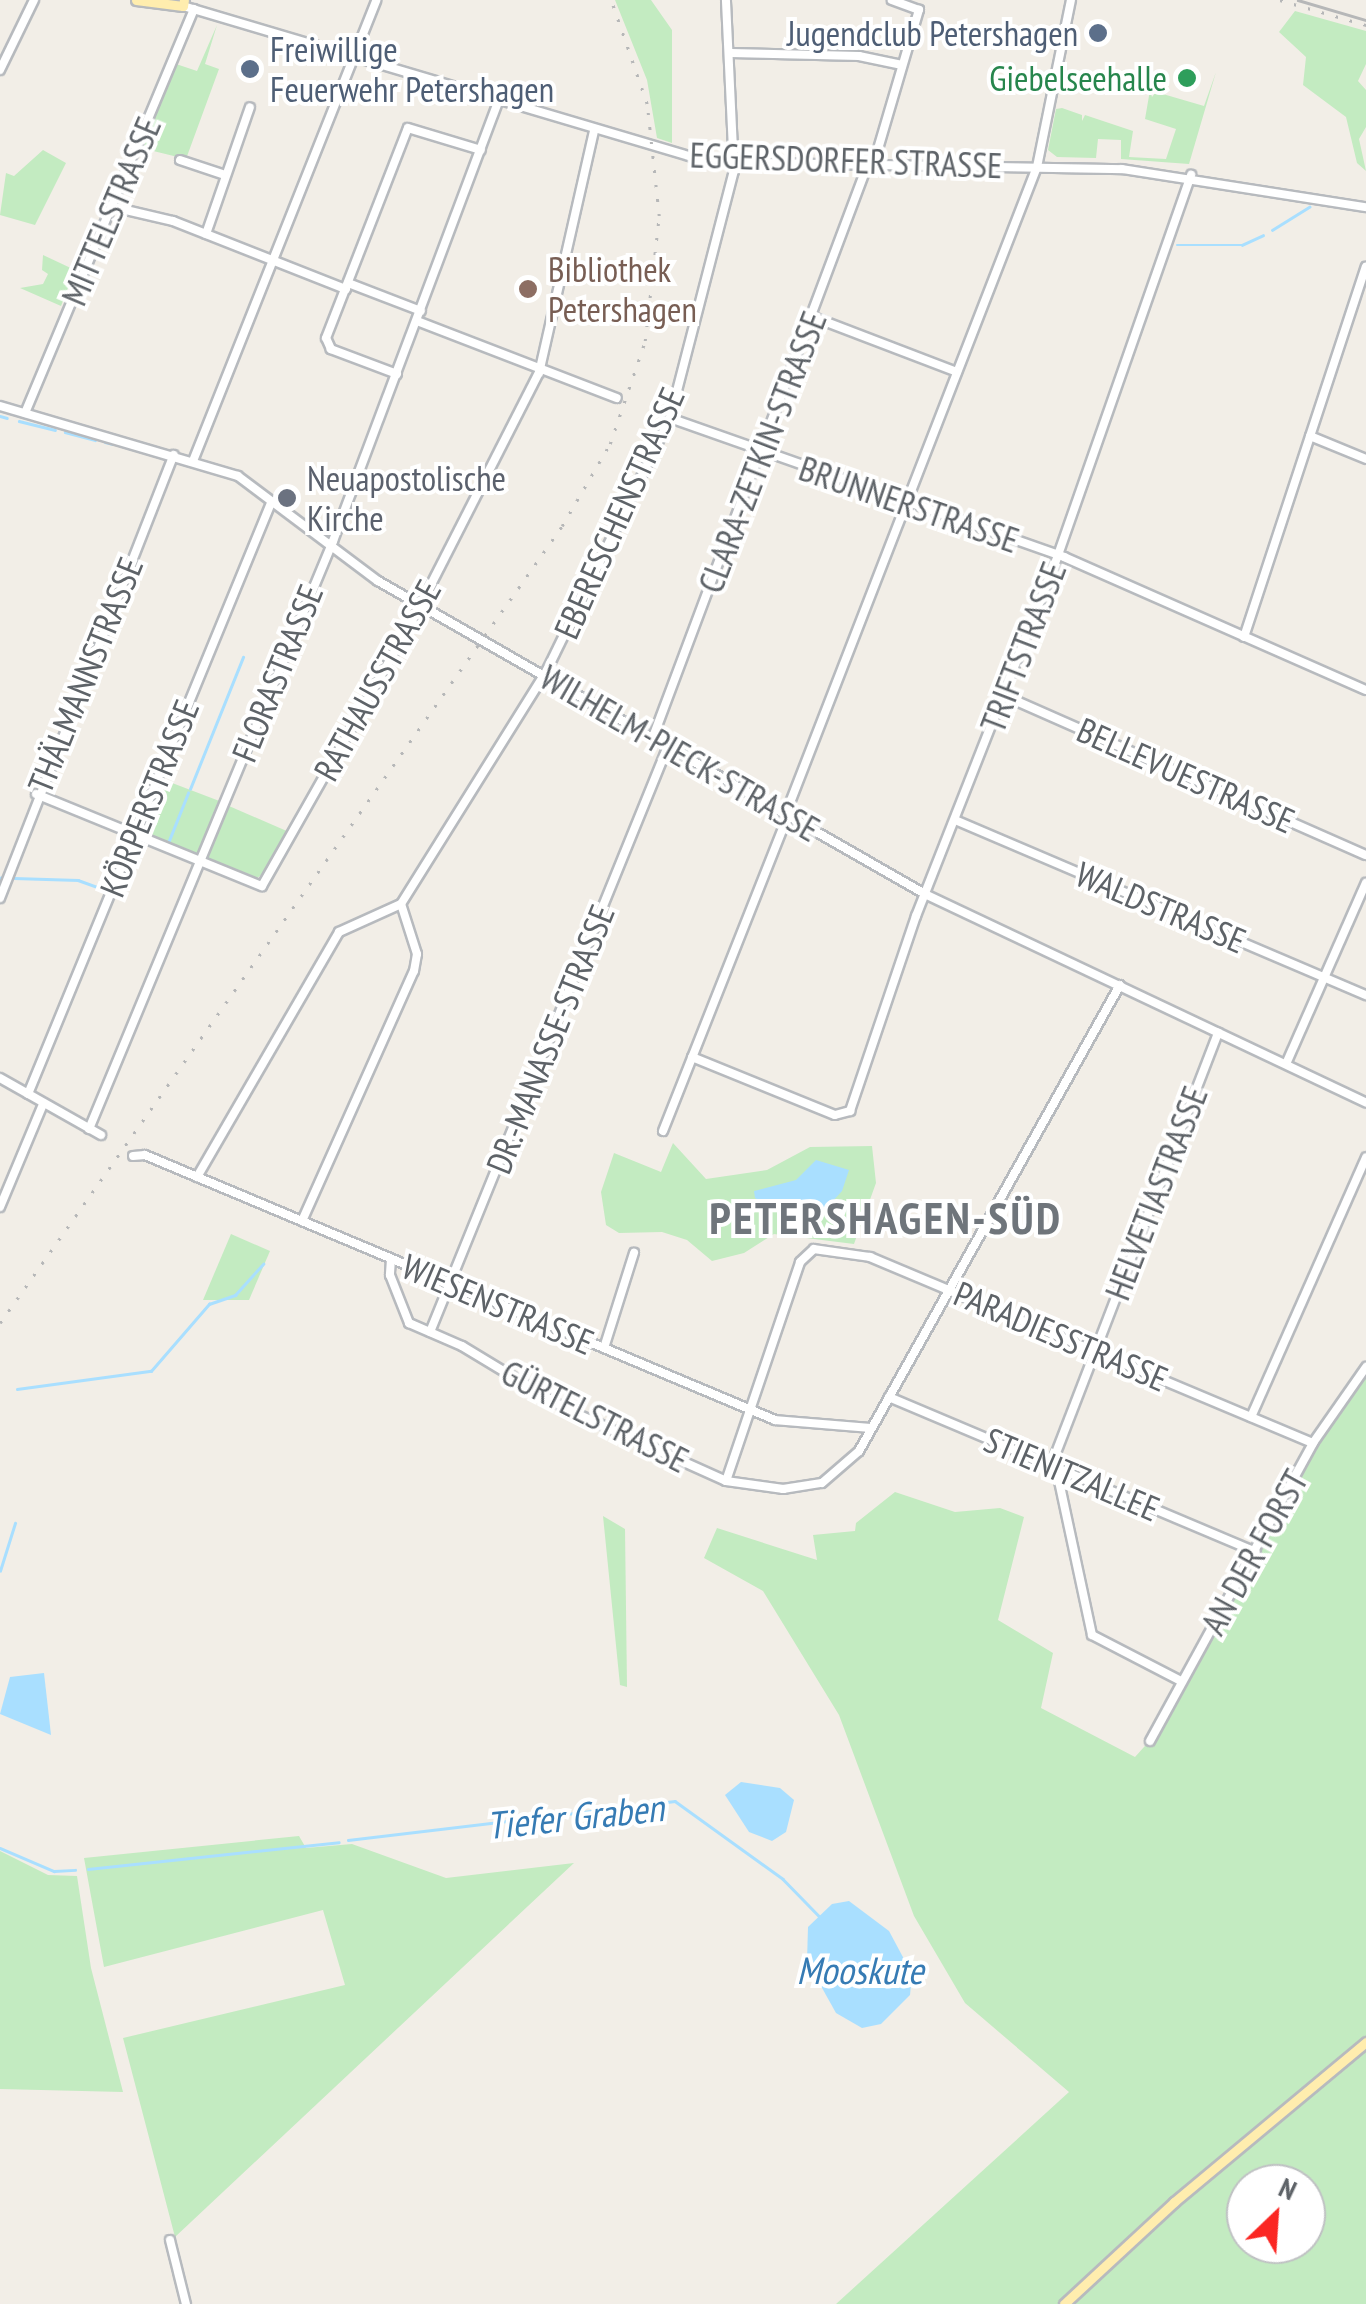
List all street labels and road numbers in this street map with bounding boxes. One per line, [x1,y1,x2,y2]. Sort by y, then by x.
street label: MITTELSTRASSE [53,111,169,311]
street label: EGGERSDORFER STRASSE [689,134,1003,186]
street label: CLARA-ZETKIN-STRASSE [689,306,835,598]
street label: EBERESCHENSTRASSE [545,381,693,645]
street label: BRUNNERSTRASSE [794,447,1024,561]
street label: THÄLMANNSTRASSE [19,551,151,799]
street label: TRIFTSTRASSE [971,556,1075,738]
street label: RATHAUSSTRASSE [305,572,449,788]
street label: FLORASTRASSE [223,578,331,768]
street label: WILHELM-PIECK-STRASSE [533,656,827,850]
street label: KÖRPERSTRASSE [91,694,207,902]
street label: BELLEVUESTRASSE [1071,708,1301,842]
street label: WALDSTRASSE [1070,852,1252,962]
street label: DR.-MANASSE-STRASSE [477,899,623,1179]
street label: HELVETIASTRASSE [1096,1080,1216,1306]
street label: WIESENSTRASSE [396,1245,600,1363]
street label: PARADIESSTRASSE [948,1272,1174,1400]
street label: GÜRTELSTRASSE [495,1351,695,1481]
street label: STIENITZALLEE [978,1418,1166,1530]
street label: AN DER FORST [1192,1462,1316,1642]

